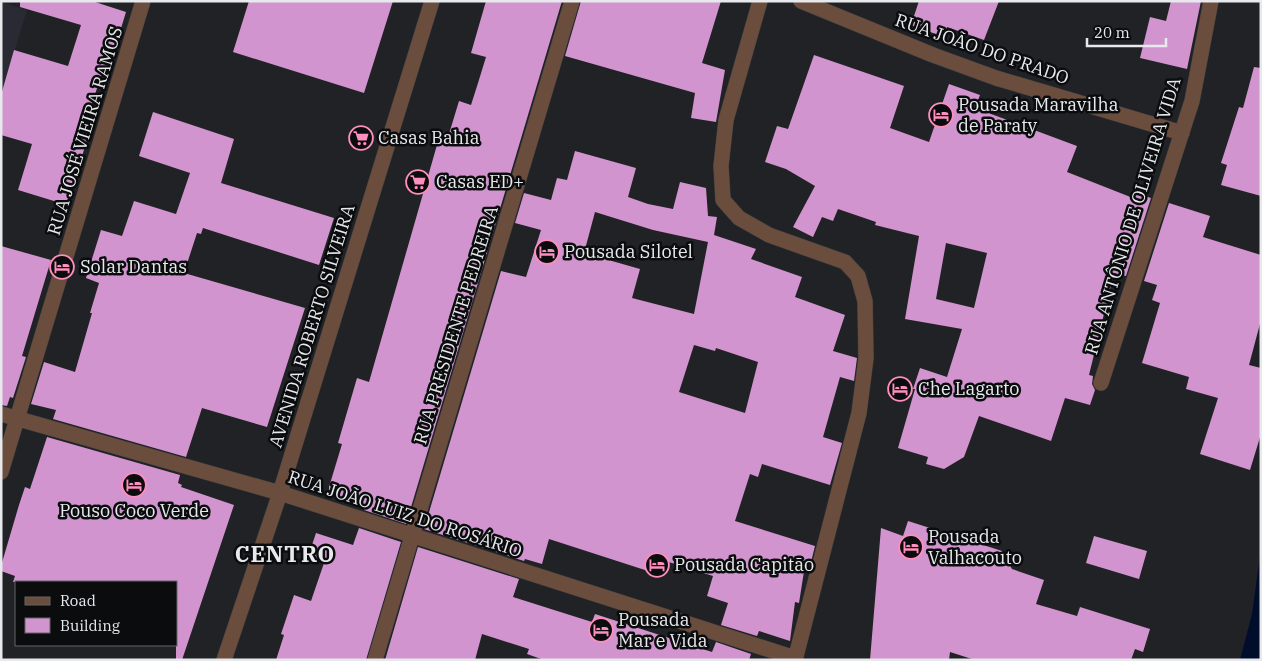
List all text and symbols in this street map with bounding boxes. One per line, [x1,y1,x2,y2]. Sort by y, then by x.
street label: RUA JOÃO DO PRADO [892,8,1072,89]
scale bar [1087,15,1166,47]
text: 20 m [1094,23,1130,42]
street label: RUA JOSÉ VIEIRA RAMOS [42,24,127,238]
street label: RUA ANTÔNIO DE OLIVEIRA VIDA [1079,74,1186,357]
place label: Pousada Maravilha de Paraty [958,93,1119,137]
hotel icon: Pousada Maravilha de Paraty [928,102,954,128]
supermarket icon: Casas Bahia [348,125,374,151]
place label: Casas Bahia [378,126,480,149]
supermarket icon: Casas ED+ [405,169,431,195]
place label: Casas ED+ [436,170,524,193]
street label: AVENIDA ROBERTO SILVEIRA [264,201,360,450]
street label: RUA PRESIDENTE PEDREIRA [408,202,503,447]
hotel icon: Pousada Silotel [534,239,560,265]
place label: Pousada Silotel [564,240,693,263]
hotel icon: Solar Dantas [49,254,75,280]
place label: Solar Dantas [80,255,187,278]
hotel icon: Che Lagarto [887,376,913,402]
place label: Che Lagarto [918,377,1019,400]
street label: RUA JOÃO LUIZ DO ROSÁRIO [285,465,525,562]
hotel icon: Pouso Coco Verde [121,472,147,498]
place label: Pouso Coco Verde [59,499,209,522]
place label: Pousada Valhacouto [928,525,1022,569]
hotel icon: Pousada Valhacouto [898,534,924,560]
district label: CENTRO [235,539,335,568]
hotel icon: Pousada Capitão [644,552,670,578]
place label: Pousada Capitão [674,553,814,576]
legend [15,581,178,646]
text: Road [60,591,96,610]
place label: Pousada Mar e Vida [618,608,708,652]
text: Building [60,616,120,635]
hotel icon: Pousada Mar e Vida [588,617,614,643]

